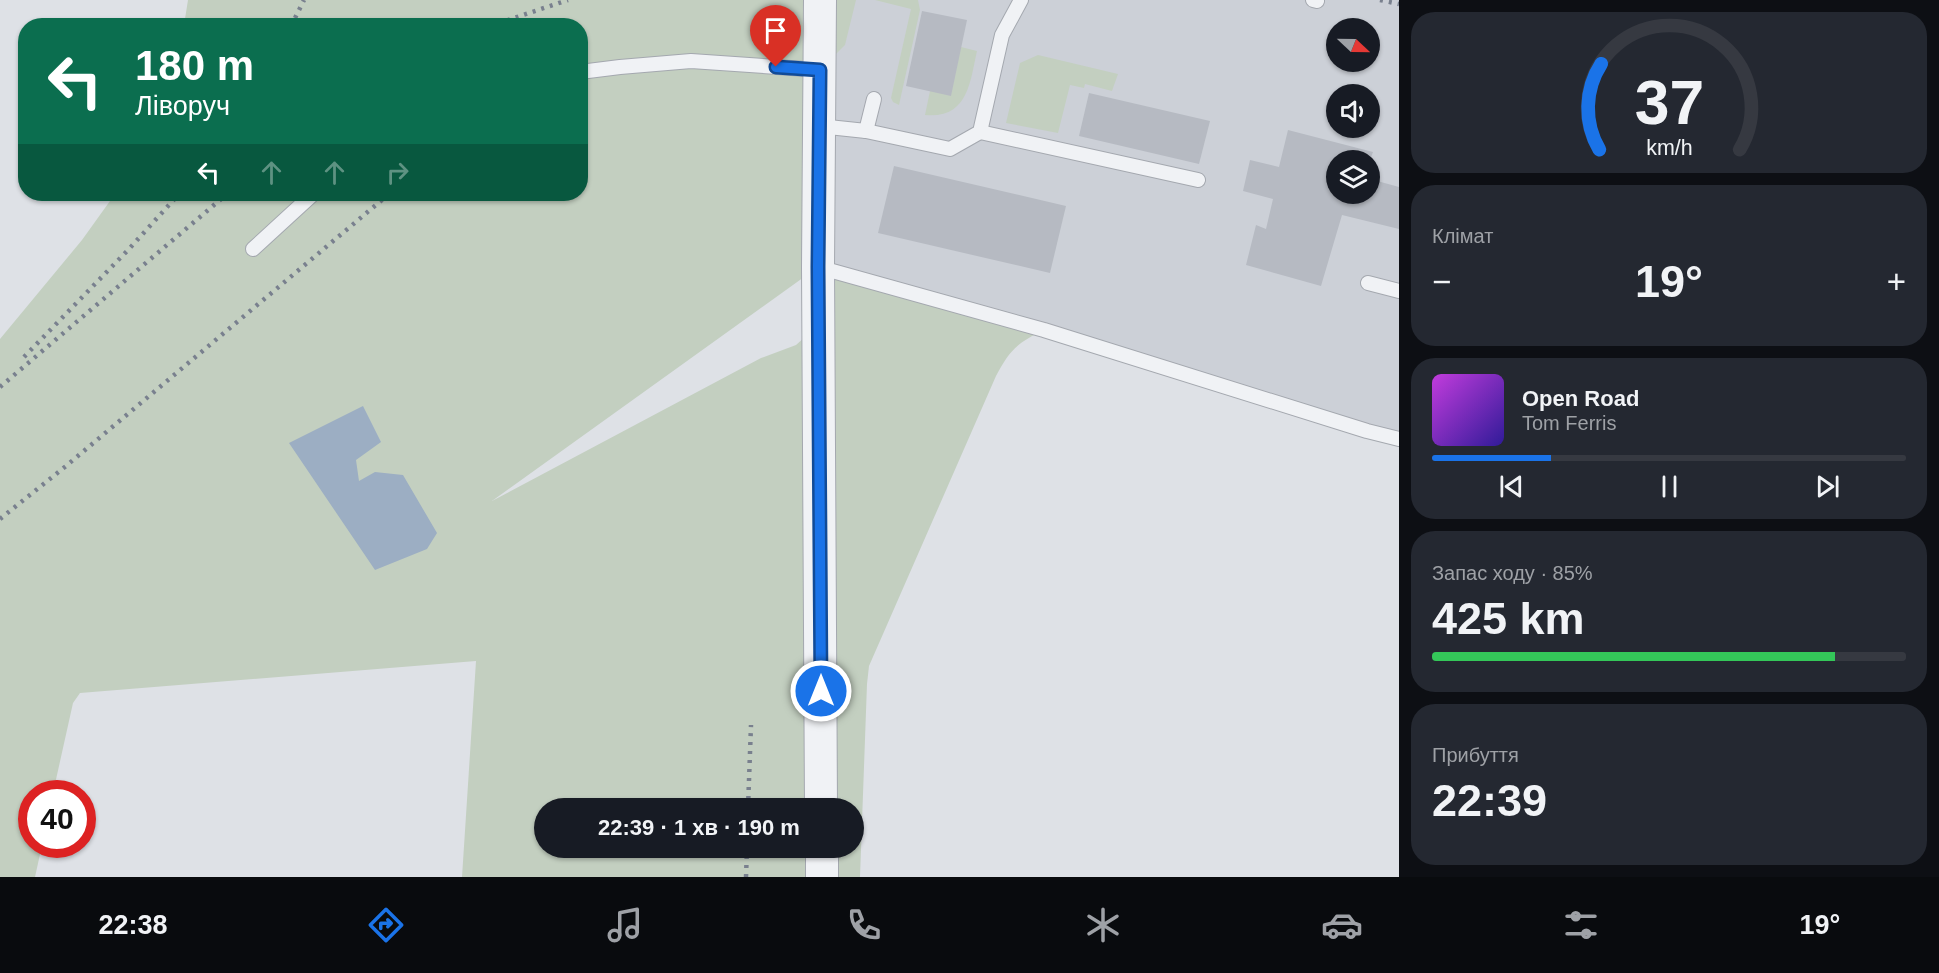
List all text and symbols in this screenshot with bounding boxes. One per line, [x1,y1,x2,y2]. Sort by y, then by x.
pin [750,5,801,67]
icon: arrive [759,14,792,47]
north arrow [1326,18,1380,72]
map controls [1326,18,1380,204]
icon: left [36,42,114,120]
text: 180 m [135,42,254,89]
text: 37 [1634,68,1704,137]
button: sound [1326,84,1380,138]
text: Ліворуч [135,91,230,121]
text: km/h [1646,136,1692,160]
button: layers [1326,150,1380,204]
icon: left [192,156,225,189]
icon: ahead [255,156,288,189]
icon: ahead [318,156,351,189]
icon: right [381,156,414,189]
text: Клімат [1432,225,1493,247]
text: 19° [1635,256,1703,307]
text: − [1432,263,1451,300]
text: + [1887,263,1906,300]
text: Open Road [1522,386,1639,411]
text: Tom Ferris [1522,412,1616,434]
icon: previous [1495,470,1528,503]
icon: pause [1653,470,1686,503]
icon: next [1811,470,1844,503]
text: Запас ходу · 85% [1432,562,1593,584]
text: 425 km [1432,593,1585,644]
position arrow [789,659,853,723]
text: Прибуття [1432,744,1519,766]
text: 22:39 [1432,775,1547,826]
speed limit sign: 40 [18,780,96,858]
text: 22:39 · 1 хв · 190 m [598,815,800,840]
icon: directions [365,904,407,946]
icon: music [604,904,646,946]
icon: phone [843,904,885,946]
icon: climate [1082,904,1124,946]
icon: car [1321,904,1363,946]
icon: filters [1560,904,1602,946]
text: 22:38 [99,910,168,940]
text: 19° [1800,910,1840,940]

